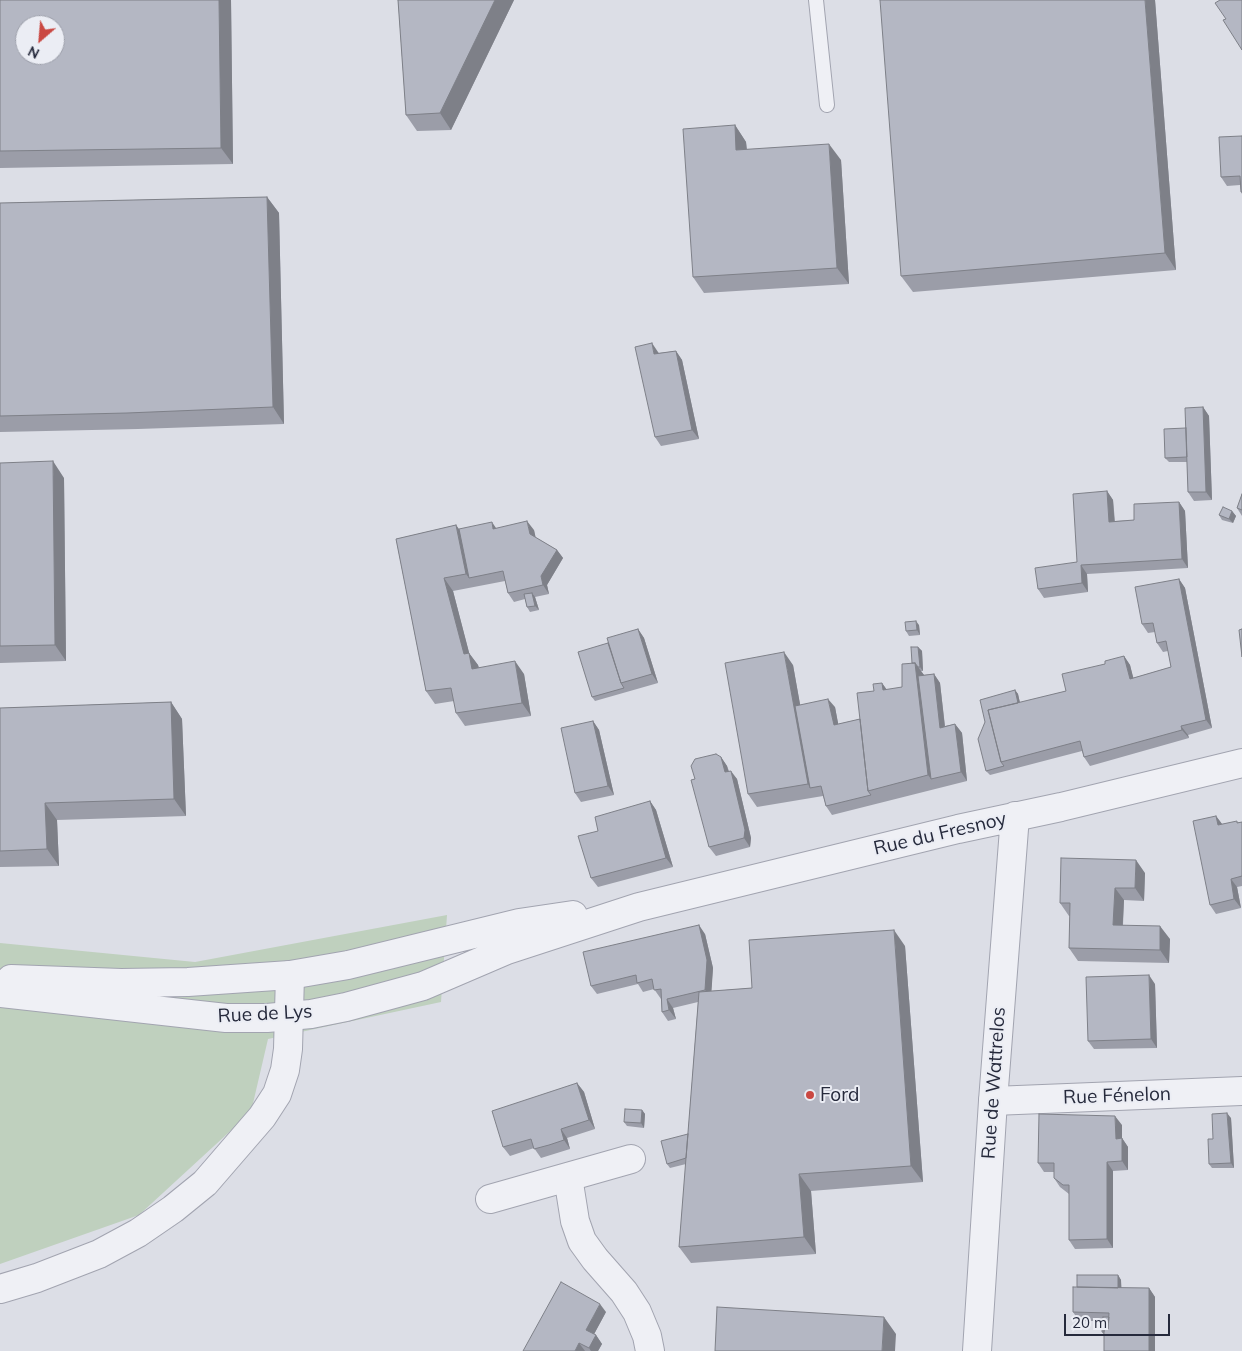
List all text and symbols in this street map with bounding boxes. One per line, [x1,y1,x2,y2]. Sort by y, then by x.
north arrow [15,15,65,65]
text: N [25,42,42,63]
street label: Rue du Fresnoy [871,808,1009,860]
street label: Rue de Lys [217,1000,313,1028]
street label: Rue de Wattrelos [977,1006,1011,1160]
street label: Rue Fénelon [1063,1083,1171,1109]
place label: Ford [820,1084,859,1106]
marker: Ford [804,1089,816,1101]
scale bar [1067,1304,1173,1336]
text: 20 m [1072,1313,1107,1332]

